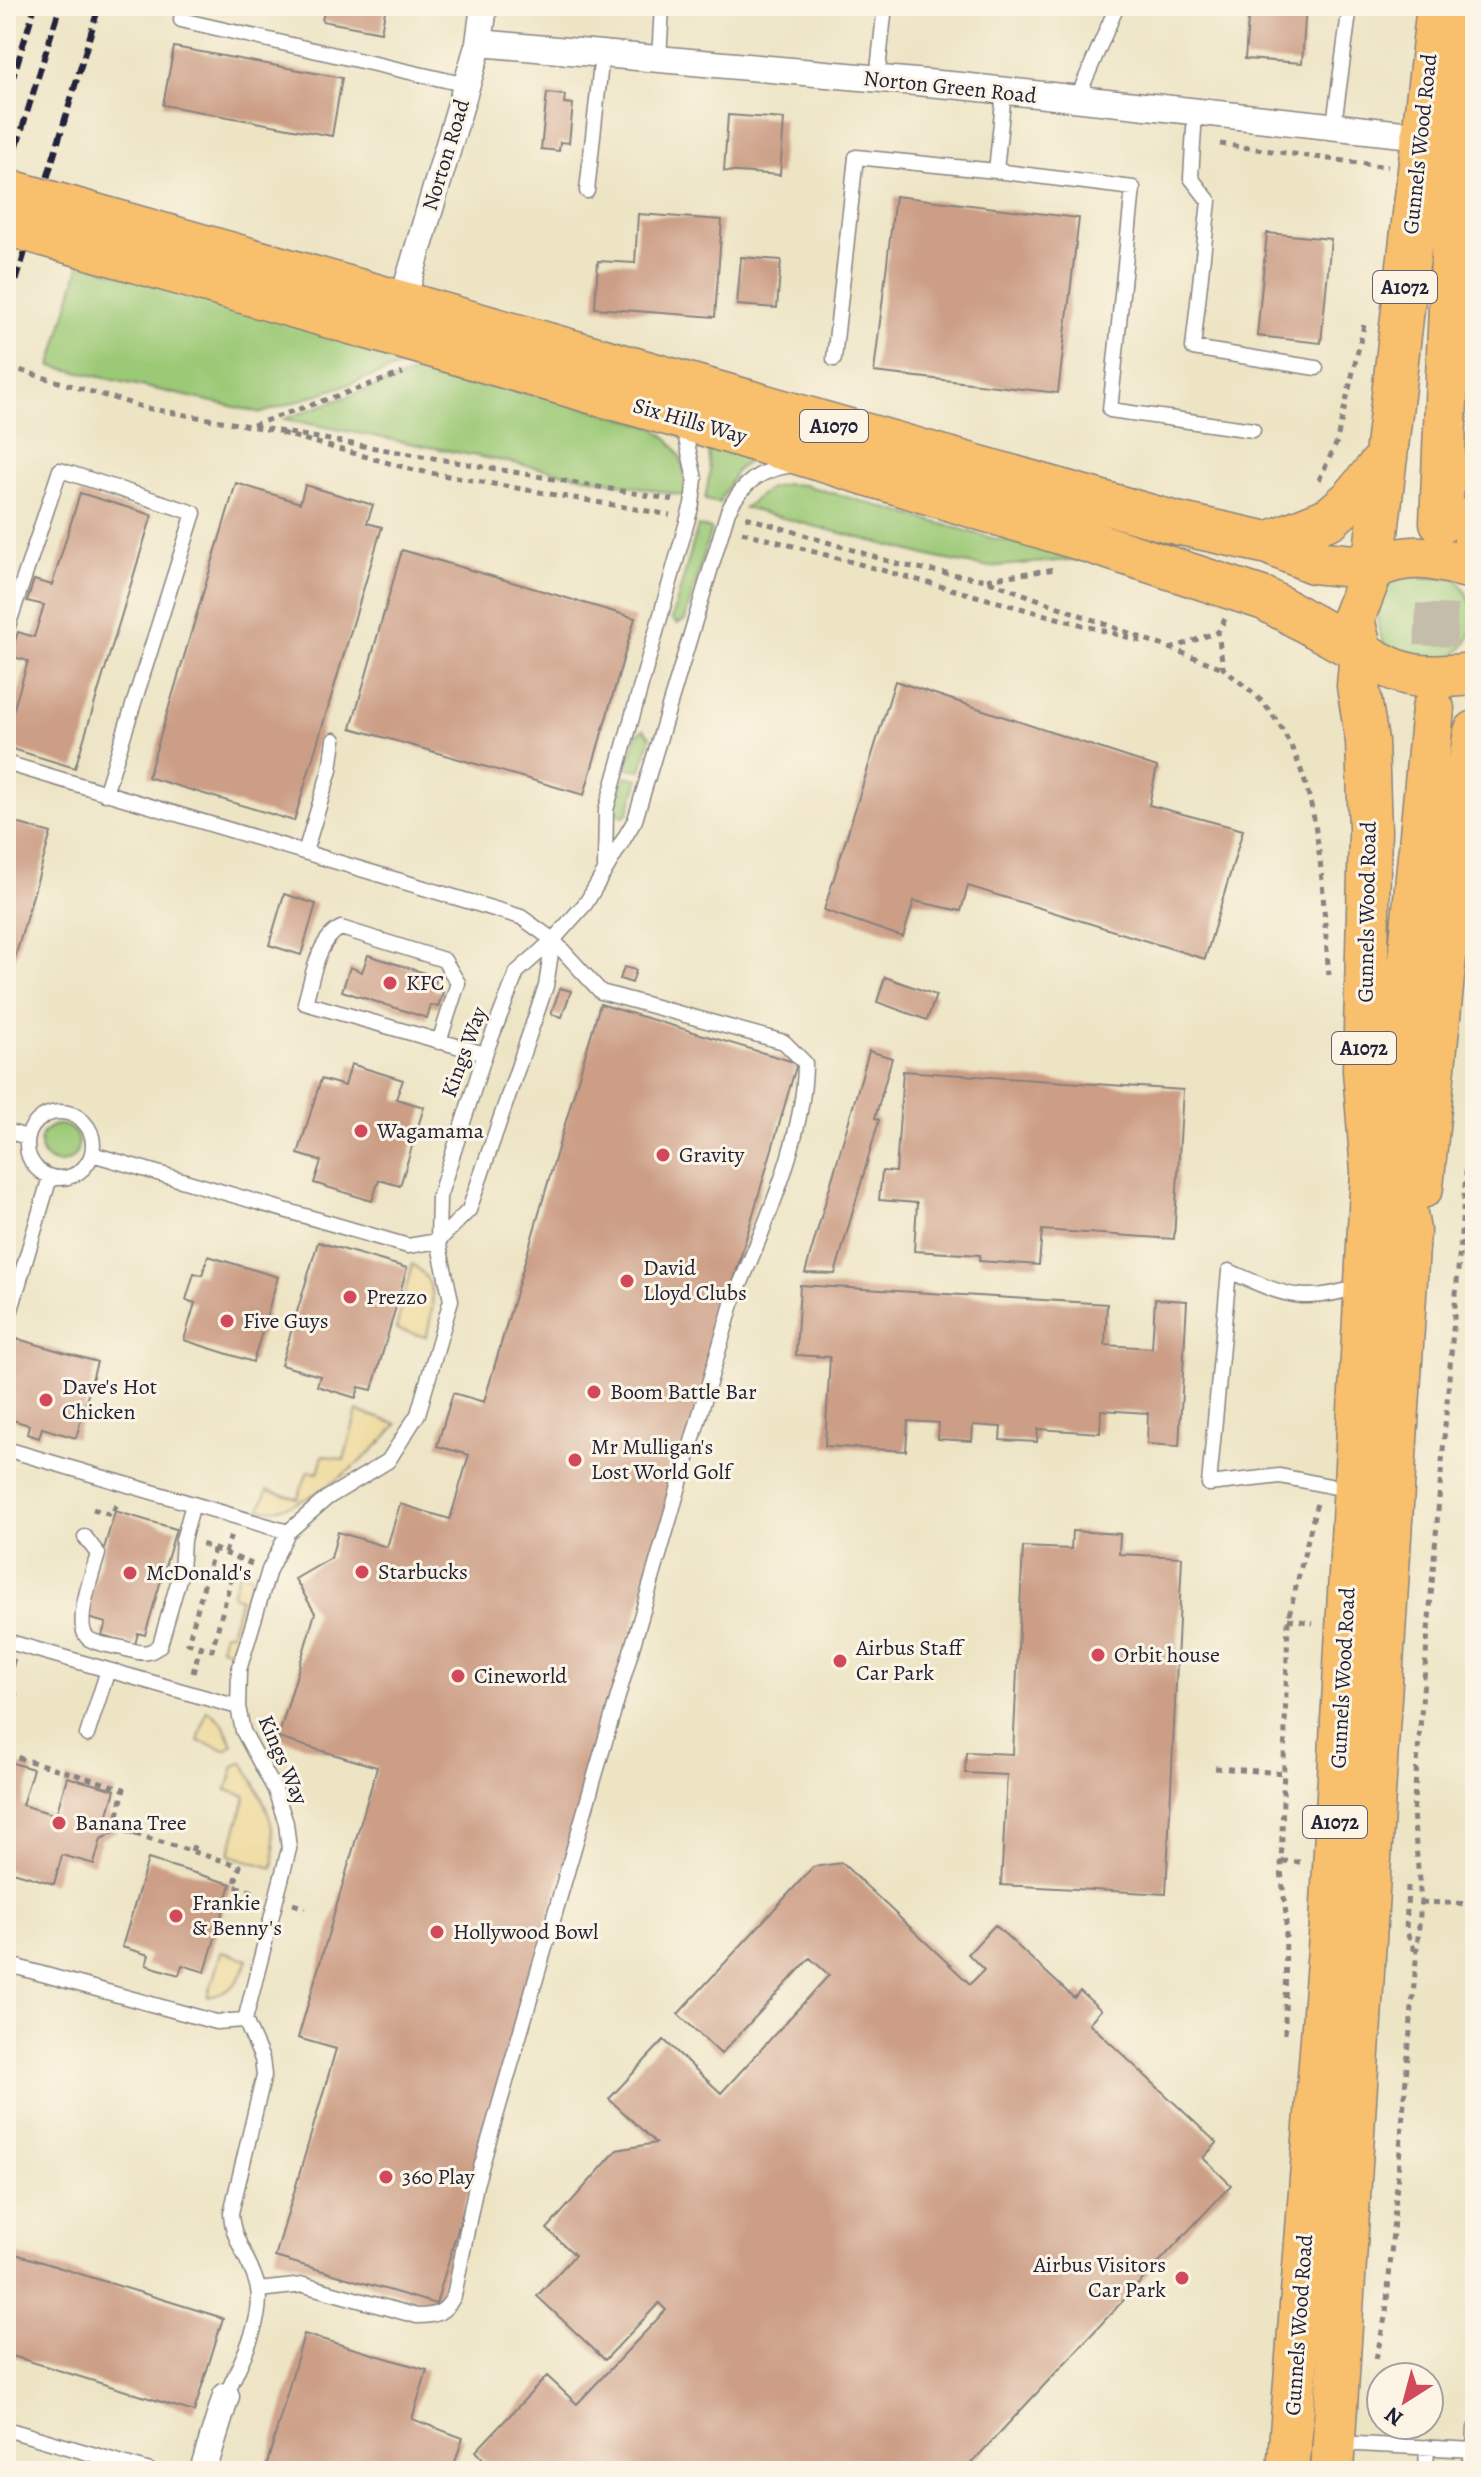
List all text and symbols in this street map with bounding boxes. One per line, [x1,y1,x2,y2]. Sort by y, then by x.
street label: Gunnels Wood Road [1396,52,1444,236]
street label: Norton Green Road [862,63,1038,111]
street label: Norton Road [415,95,477,214]
road number: A1072 [1373,271,1437,303]
street label: Six Hills Way [629,390,751,452]
road number: A1070 [800,410,868,442]
street label: Gunnels Wood Road [1350,821,1384,1003]
place label: KFC [406,968,445,998]
marker: KFC [381,974,399,992]
street label: Kings Way [434,1002,494,1102]
road number: A1072 [1332,1032,1396,1064]
place label: Wagamama [376,1116,485,1146]
marker: Wagamama [352,1122,370,1140]
place label: Gravity [679,1140,745,1170]
marker: Gravity [654,1146,672,1164]
place label: David Lloyd Clubs [643,1253,747,1308]
marker: David Lloyd Clubs [618,1272,636,1290]
place label: Prezzo [366,1282,427,1312]
marker: Prezzo [341,1288,359,1306]
place label: Five Guys [243,1306,328,1336]
marker: Five Guys [218,1312,236,1330]
place label: Dave's Hot Chicken [62,1372,157,1427]
place label: Boom Battle Bar [610,1377,757,1407]
marker: Boom Battle Bar [585,1383,603,1401]
marker: Dave's Hot Chicken [37,1391,55,1409]
place label: Mr Mulligan's Lost World Golf [591,1432,734,1487]
marker: Mr Mulligan's Lost World Golf [566,1451,584,1469]
place label: Starbucks [378,1557,468,1587]
place label: McDonald's [146,1558,252,1588]
marker: Starbucks [353,1563,371,1581]
marker: McDonald's [121,1564,139,1582]
street label: Gunnels Wood Road [1323,1586,1363,1769]
place label: Airbus Staff Car Park [855,1633,965,1688]
place label: Orbit house [1114,1640,1220,1670]
marker: Orbit house [1089,1646,1107,1664]
marker: Airbus Staff Car Park [831,1652,849,1670]
place label: Cineworld [474,1661,567,1691]
marker: Cineworld [449,1667,467,1685]
street label: Kings Way [251,1711,315,1810]
road number: A1072 [1303,1806,1367,1838]
place label: Banana Tree [75,1808,187,1838]
marker: Banana Tree [50,1814,68,1832]
place label: Frankie & Benny's [192,1888,282,1943]
marker: Frankie & Benny's [167,1907,185,1925]
place label: Hollywood Bowl [453,1917,598,1947]
marker: Hollywood Bowl [428,1923,446,1941]
place label: 360 Play [402,2162,475,2192]
marker: 360 Play [377,2168,395,2186]
street label: Gunnels Wood Road [1278,2233,1320,2417]
place label: Airbus Visitors Car Park [1032,2250,1166,2305]
marker: Airbus Visitors Car Park [1173,2269,1191,2287]
north arrow [1365,2361,1445,2441]
text: N [1379,2400,1409,2433]

